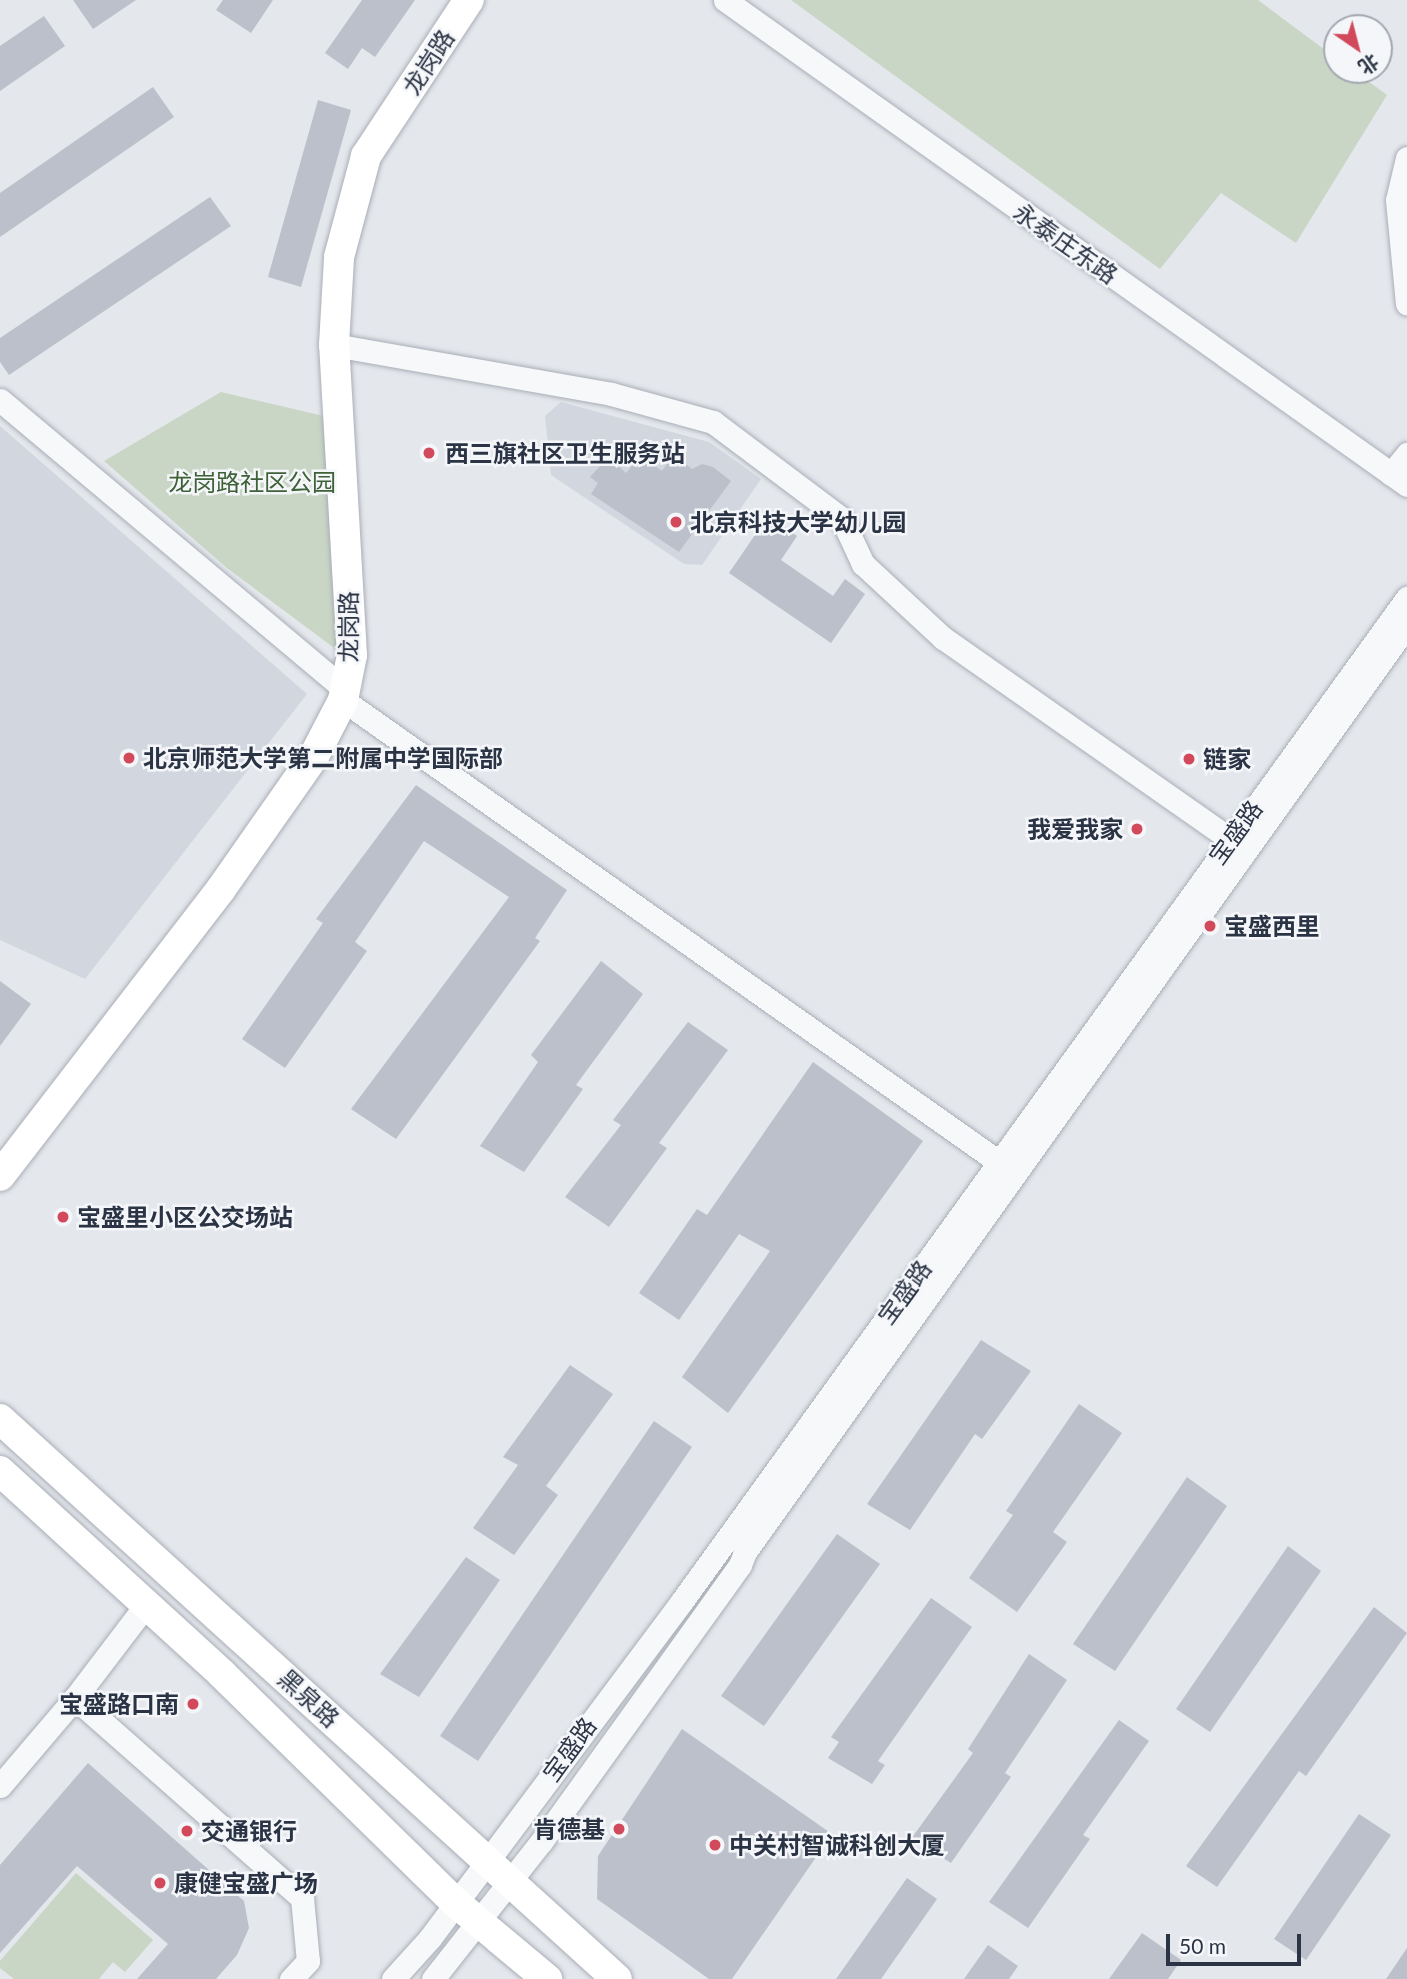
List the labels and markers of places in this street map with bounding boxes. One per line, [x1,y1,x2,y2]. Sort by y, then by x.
place label: 西三旗社区卫生服务站 [445,439,685,467]
marker: 西三旗社区卫生服务站 [419,443,439,463]
place label: 北京科技大学幼儿园 [690,508,906,536]
marker: 北京科技大学幼儿园 [668,514,684,530]
place label: 北京师范大学第二附属中学国际部 [143,744,503,772]
place label: 链家 [1203,745,1251,773]
marker: 北京师范大学第二附属中学国际部 [121,750,137,766]
marker: 链家 [1181,751,1197,767]
place label: 我爱我家 [1027,815,1123,843]
marker: 我爱我家 [1129,821,1145,837]
place label: 宝盛西里 [1224,912,1320,940]
marker: 宝盛西里 [1202,918,1218,934]
place label: 宝盛里小区公交场站 [77,1203,293,1231]
marker: 宝盛里小区公交场站 [55,1209,71,1225]
place label: 宝盛路口南 [59,1690,179,1718]
marker: 宝盛路口南 [185,1696,201,1712]
place label: 肯德基 [533,1815,605,1843]
place label: 交通银行 [201,1817,297,1845]
marker: 肯德基 [611,1821,627,1837]
marker: 交通银行 [179,1823,195,1839]
place label: 中关村智诚科创大厦 [729,1831,945,1859]
marker: 中关村智诚科创大厦 [707,1837,723,1853]
place label: 康健宝盛广场 [174,1869,318,1897]
marker: 康健宝盛广场 [152,1875,168,1891]

